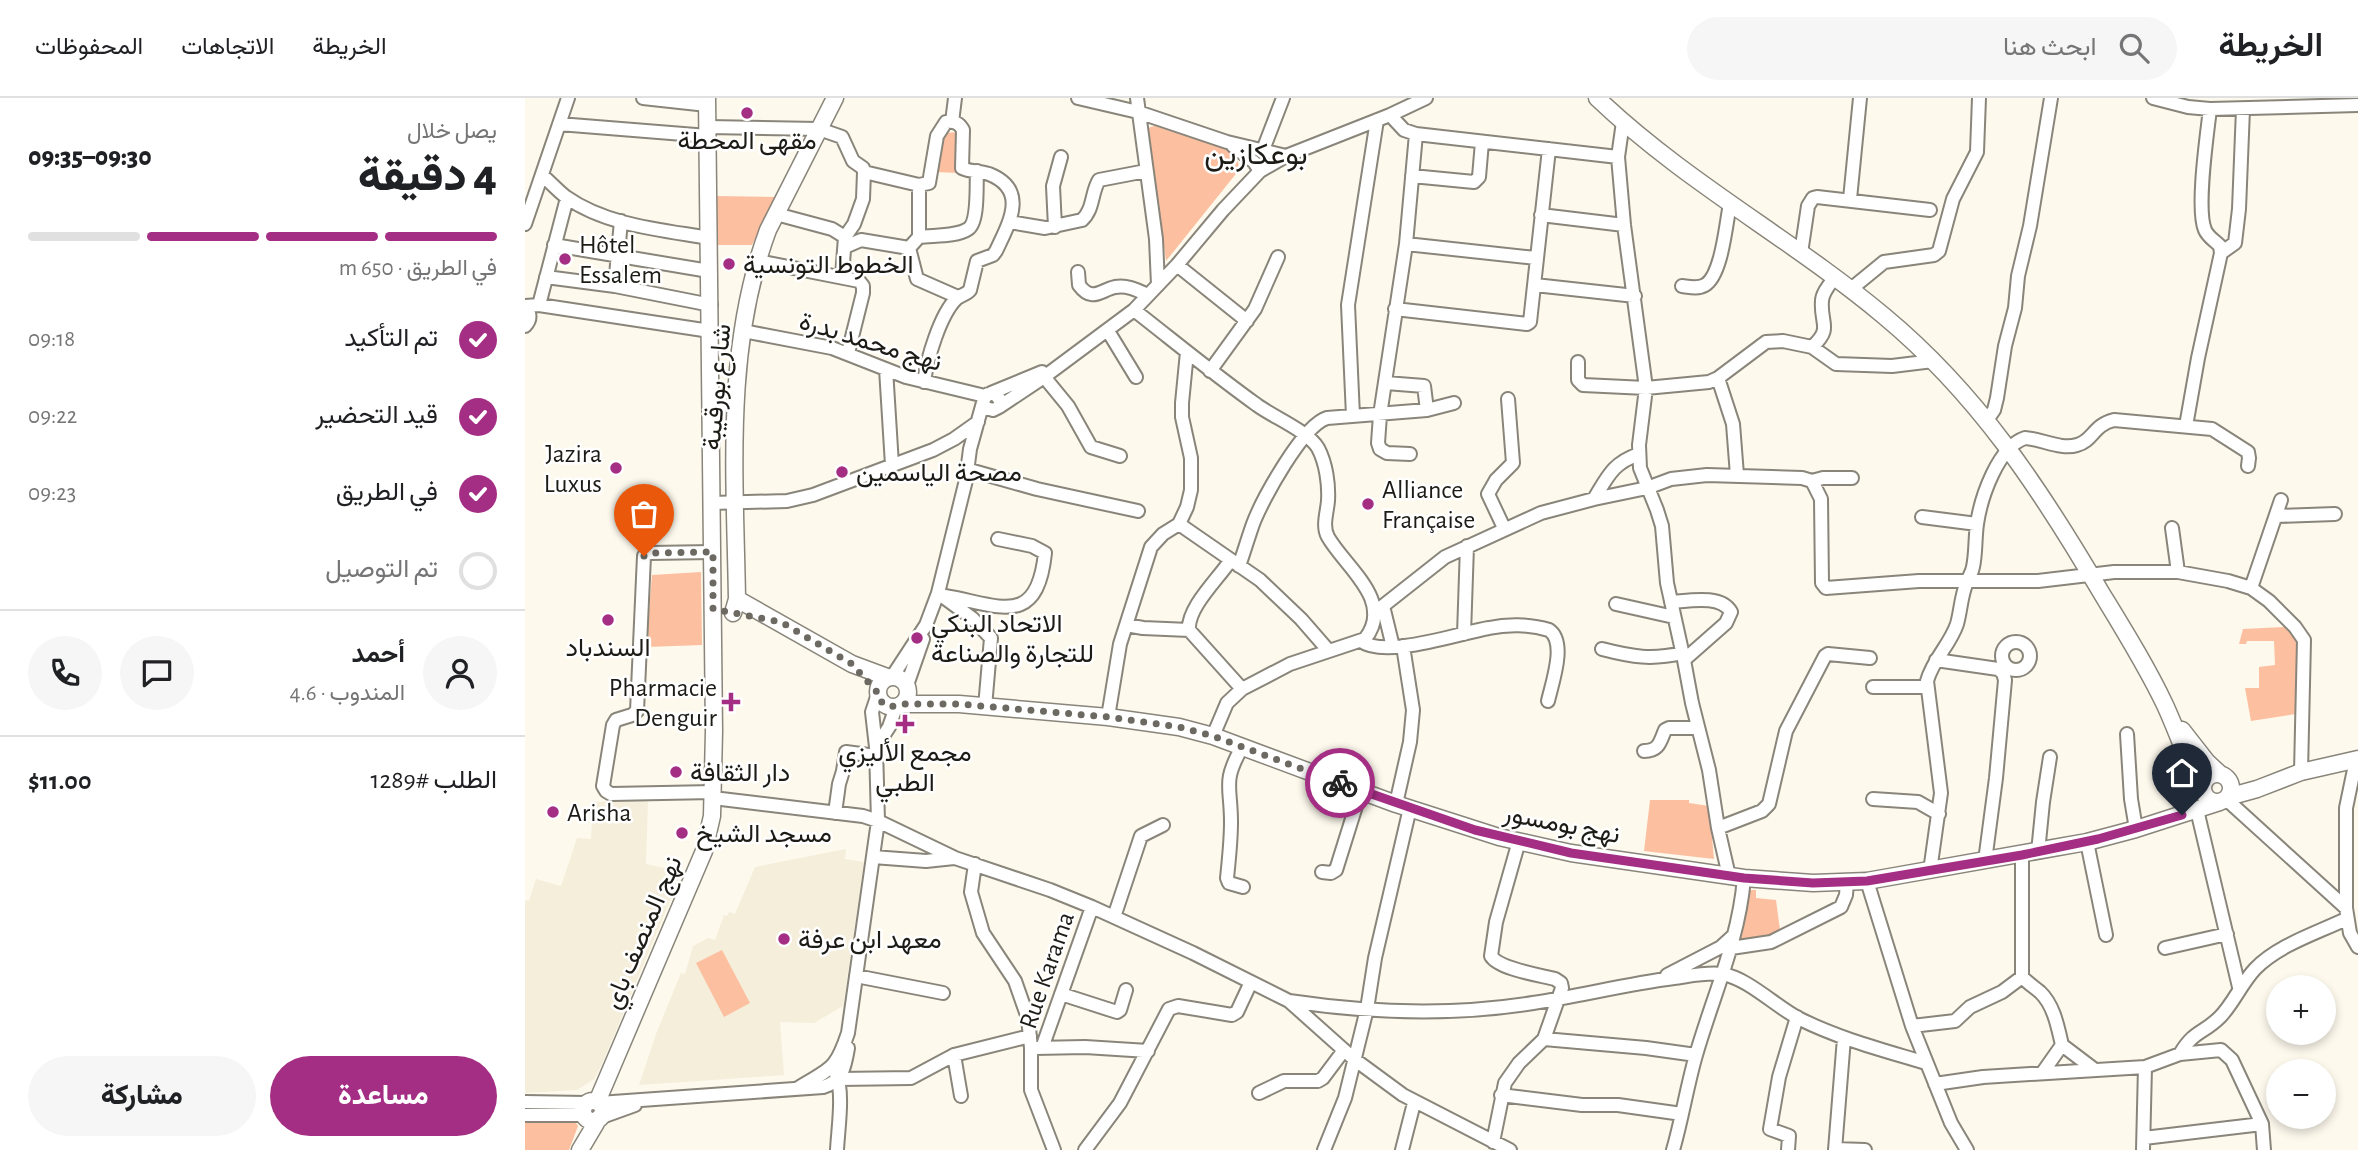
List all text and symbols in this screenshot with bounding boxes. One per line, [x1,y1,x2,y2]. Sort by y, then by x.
search box [1687,17,2177,80]
icon: search [2115,29,2153,67]
text: الخريطة [2219,30,2323,63]
text: ابحث هنا [2003,34,2097,60]
text: المحفوظات [35,35,143,59]
text: الاتجاهات [181,35,274,59]
text: الخريطة [312,35,387,59]
marker: مقهى المحطة [739,105,755,121]
text: يصل خلال [407,120,497,143]
place label: مقهى المحطة [677,128,817,156]
district label: بوعكازين [1204,140,1308,172]
text: 09:30–09:35 [28,144,152,170]
text: 4 دقيقة [358,153,497,199]
place label: Hôtel Essalem [579,232,662,288]
marker: Hôtel Essalem [557,251,573,267]
place label: الخطوط التونسية [743,252,914,280]
marker: الخطوط التونسية [721,256,737,272]
text: في الطريق · 650 m [339,257,497,280]
street label: نهج محمد بدرة [795,308,945,380]
icon: check [459,321,497,359]
street label: شارع بورقيبة [699,323,739,452]
text: تم التأكيد [344,325,438,351]
text: 09:18 [28,328,75,351]
icon: check [459,398,497,436]
text: قيد التحضير [315,402,438,428]
text: 09:22 [28,405,77,428]
place label: Jazira Luxus [544,441,602,497]
marker: Jazira Luxus [608,460,624,476]
place label: مصحة الياسمين [856,460,1022,488]
marker: مصحة الياسمين [834,464,850,480]
icon: check [459,475,497,513]
place label: Alliance Française [1382,477,1475,533]
text: في الطريق [336,479,438,505]
text: 09:23 [28,482,76,505]
pin [614,484,674,556]
icon: bag [625,495,663,533]
marker: Alliance Française [1360,496,1376,512]
text: تم التوصيل [325,556,438,582]
place label: الاتحاد البنكي للتجارة والصناعة [931,611,1094,669]
marker: السندباد [600,612,616,628]
marker: الاتحاد البنكي للتجارة والصناعة [909,630,925,646]
place label: السندباد [566,635,650,662]
button: phone [28,636,102,710]
button: chat [120,636,194,710]
button: person [423,636,497,710]
text: أحمد [352,641,405,667]
place label: Pharmacie Denguir [609,675,718,731]
text: المندوب · 4.6 [290,682,405,705]
marker: Pharmacie Denguir [723,694,739,710]
marker: مجمع الأليزي الطبي [895,714,915,734]
place label: مجمع الأليزي الطبي [838,737,972,803]
pin [2152,743,2212,815]
courier [1305,748,1375,818]
icon: home [2163,754,2201,792]
place label: دار الثقافة [690,760,790,788]
marker: دار الثقافة [668,764,684,780]
icon: bike [1321,764,1359,802]
text: الطلب #1289 [370,767,497,793]
text: $11.00 [28,768,91,794]
place label: Arisha [567,800,632,826]
street label: نهج بومسور [1500,800,1622,852]
marker: Arisha [545,804,561,820]
place label: مسجد الشيخ [696,821,832,851]
marker: مسجد الشيخ [674,825,690,841]
street label: نهج المنصف باي [599,852,693,1015]
street label: Rue Karama [1015,908,1079,1032]
place label: معهد ابن عرفة [798,927,942,955]
marker: معهد ابن عرفة [776,931,792,947]
map controls [2266,975,2336,1129]
button: + [2266,975,2336,1045]
button: مشاركة [28,1056,256,1136]
button: مساعدة [270,1056,497,1136]
button: − [2266,1059,2336,1129]

